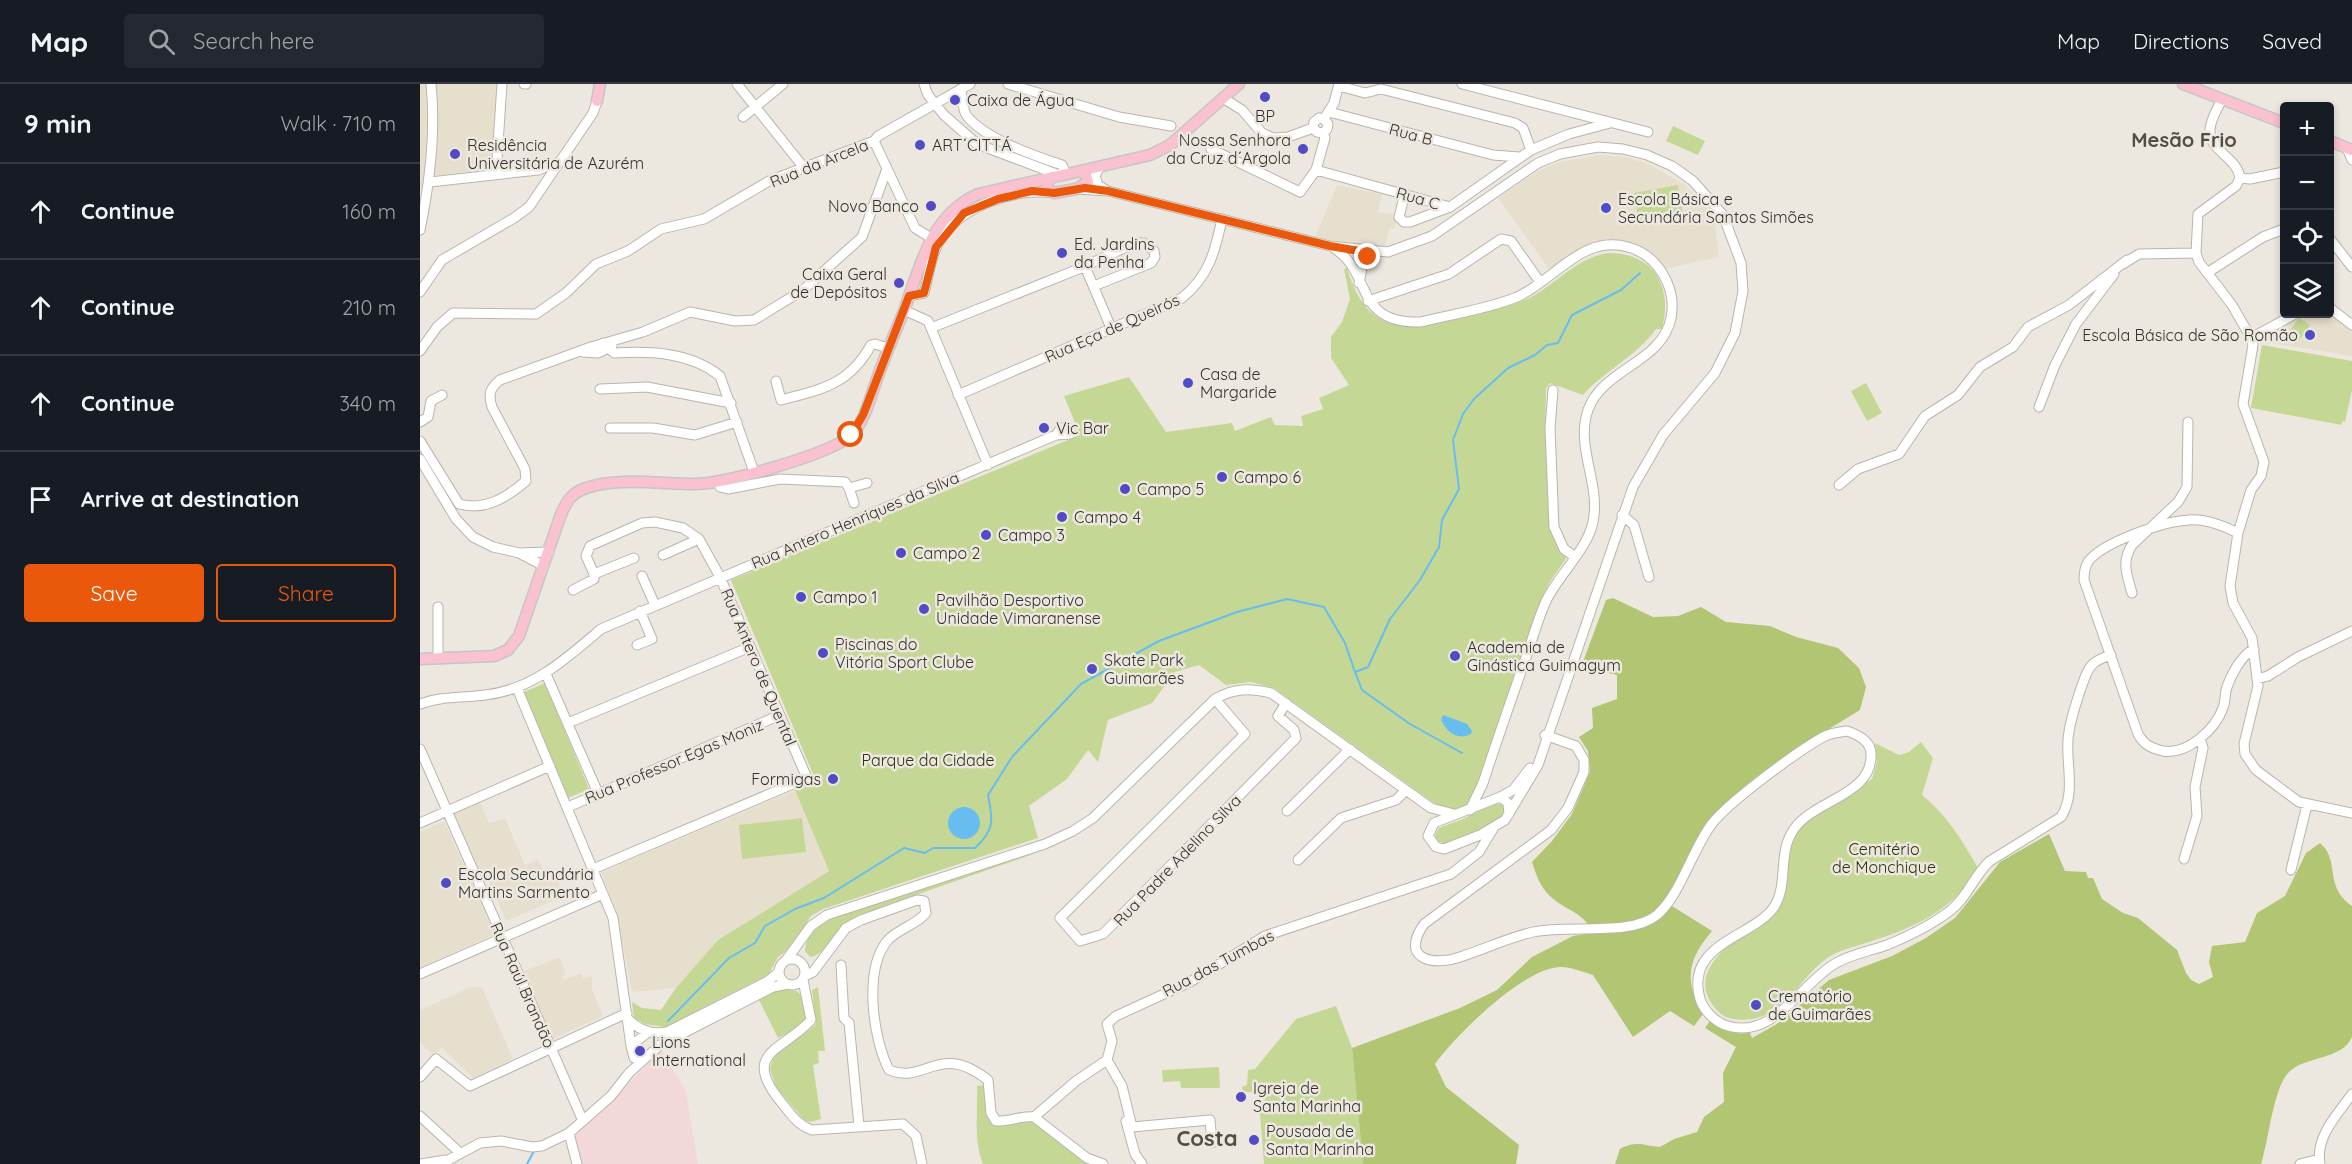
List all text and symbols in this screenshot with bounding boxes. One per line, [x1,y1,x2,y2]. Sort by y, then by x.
search box [124,14,544,68]
text: Map [30,24,88,59]
icon: search [145,25,178,58]
text: Search here [193,27,315,55]
text: Map [2057,28,2100,54]
text: Directions [2133,28,2229,54]
text: Saved [2262,28,2322,54]
place label: Caixa de Água [967,90,1075,110]
marker: BP [1258,90,1272,104]
marker: Caixa de Água [948,93,962,107]
map controls [2280,102,2334,318]
button: + [2280,102,2334,156]
place label: BP [1255,106,1275,126]
text: 9 min [24,107,92,140]
text: Walk · 710 m [280,111,396,136]
street label: Rua B [1387,119,1435,149]
district label: Mesão Frio [2131,127,2237,152]
place label: Nossa Senhora da Cruz d´Argola [1166,130,1291,168]
street label: Rua da Arcela [767,134,871,192]
place label: Residência Universitária de Azurém [467,135,644,173]
place label: ART´CITTÁ [932,135,1012,155]
marker: ART´CITTÁ [913,138,927,152]
marker: Nossa Senhora da Cruz d´Argola [1296,142,1310,156]
marker: Residência Universitária de Azurém [448,147,462,161]
button: − [2280,156,2334,210]
street label: Rua C [1394,182,1442,214]
place label: Escola Básica e Secundária Santos Simões [1618,189,1814,227]
icon: ahead [24,195,57,228]
place label: Novo Banco [828,196,919,216]
text: Continue [81,197,175,225]
text: 160 m [342,199,396,224]
marker: Novo Banco [924,199,938,213]
marker: Escola Básica e Secundária Santos Simões [1599,201,1613,215]
button: locate [2280,210,2334,264]
place label: Ed. Jardins da Penha [1074,234,1155,272]
route end [1354,243,1380,269]
marker: Ed. Jardins da Penha [1055,246,1069,260]
place label: Caixa Geral de Depósitos [790,264,887,302]
button: layers [2280,264,2334,318]
marker: Caixa Geral de Depósitos [892,276,906,290]
street label: Rua Eça de Queirós [1041,289,1183,367]
icon: ahead [24,291,57,324]
text: Continue [81,293,175,321]
text: 210 m [342,295,396,320]
place label: Escola Básica de São Romão [2082,325,2298,345]
marker: Escola Básica de São Romão [2303,328,2317,342]
place label: Casa de Margaride [1200,364,1277,402]
marker: Casa de Margaride [1181,376,1195,390]
icon: ahead [24,387,57,420]
text: Continue [81,389,175,417]
text: 340 m [339,391,396,416]
place label: Vic Bar [1056,418,1109,438]
route start [837,421,863,447]
marker: Vic Bar [1037,421,1051,435]
street label: Rua Antero Henriques da Silva [748,467,962,573]
place label: Campo 6 [1234,467,1301,487]
marker: Campo 6 [1215,470,1229,484]
place label: Campo 5 [1137,479,1204,499]
marker: Campo 5 [1118,482,1132,496]
icon: arrive [24,483,57,516]
text: Arrive at destination [81,485,299,513]
place label: Campo 4 [1074,507,1141,527]
marker: Campo 4 [1055,510,1069,524]
place label: Campo 3 [998,525,1065,545]
marker: Campo 3 [979,528,993,542]
place label: Campo 2 [913,543,980,563]
marker: Campo 2 [894,546,908,560]
button: Save [24,564,204,622]
button: Share [216,564,396,622]
street label: Rua Antero de Quental [717,585,801,749]
place label: Campo 1 [813,587,877,607]
marker: Campo 1 [794,590,808,604]
place label: Pavilhão Desportivo Unidade Vimaranense [936,590,1101,628]
marker: Pavilhão Desportivo Unidade Vimaranense [917,602,931,616]
place label: Piscinas do Vitória Sport Clube [835,634,974,672]
place label: Academia de Ginástica Guimagym [1467,637,1621,675]
marker: Piscinas do Vitória Sport Clube [816,646,830,660]
marker: Academia de Ginástica Guimagym [1448,649,1462,663]
place label: Skate Park Guimarães [1104,650,1184,688]
marker: Skate Park Guimarães [1085,662,1099,676]
street label: Rua Professor Egas Moniz [582,714,766,808]
park label: Parque da Cidade [862,750,994,770]
place label: Formigas [751,769,821,789]
marker: Formigas [826,772,840,786]
street label: Rua Padre Adelino Silva [1109,790,1245,930]
park label: Cemitério de Monchique [1832,839,1936,877]
place label: Escola Secundária Martins Sarmento [458,864,594,902]
marker: Escola Secundária Martins Sarmento [439,876,453,890]
street label: Rua Raúl Brandão [486,919,560,1051]
street label: Rua das Tumbas [1159,925,1277,1001]
place label: Crematório de Guimarães [1768,986,1871,1024]
marker: Crematório de Guimarães [1749,998,1763,1012]
place label: Lions International [652,1032,746,1070]
marker: Lions International [633,1044,647,1058]
place label: Igreja de Santa Marinha [1253,1078,1361,1116]
marker: Igreja de Santa Marinha [1234,1090,1248,1104]
place label: Pousada de Santa Marinha [1266,1121,1374,1159]
district label: Costa [1177,1124,1237,1152]
marker: Pousada de Santa Marinha [1247,1133,1261,1147]

